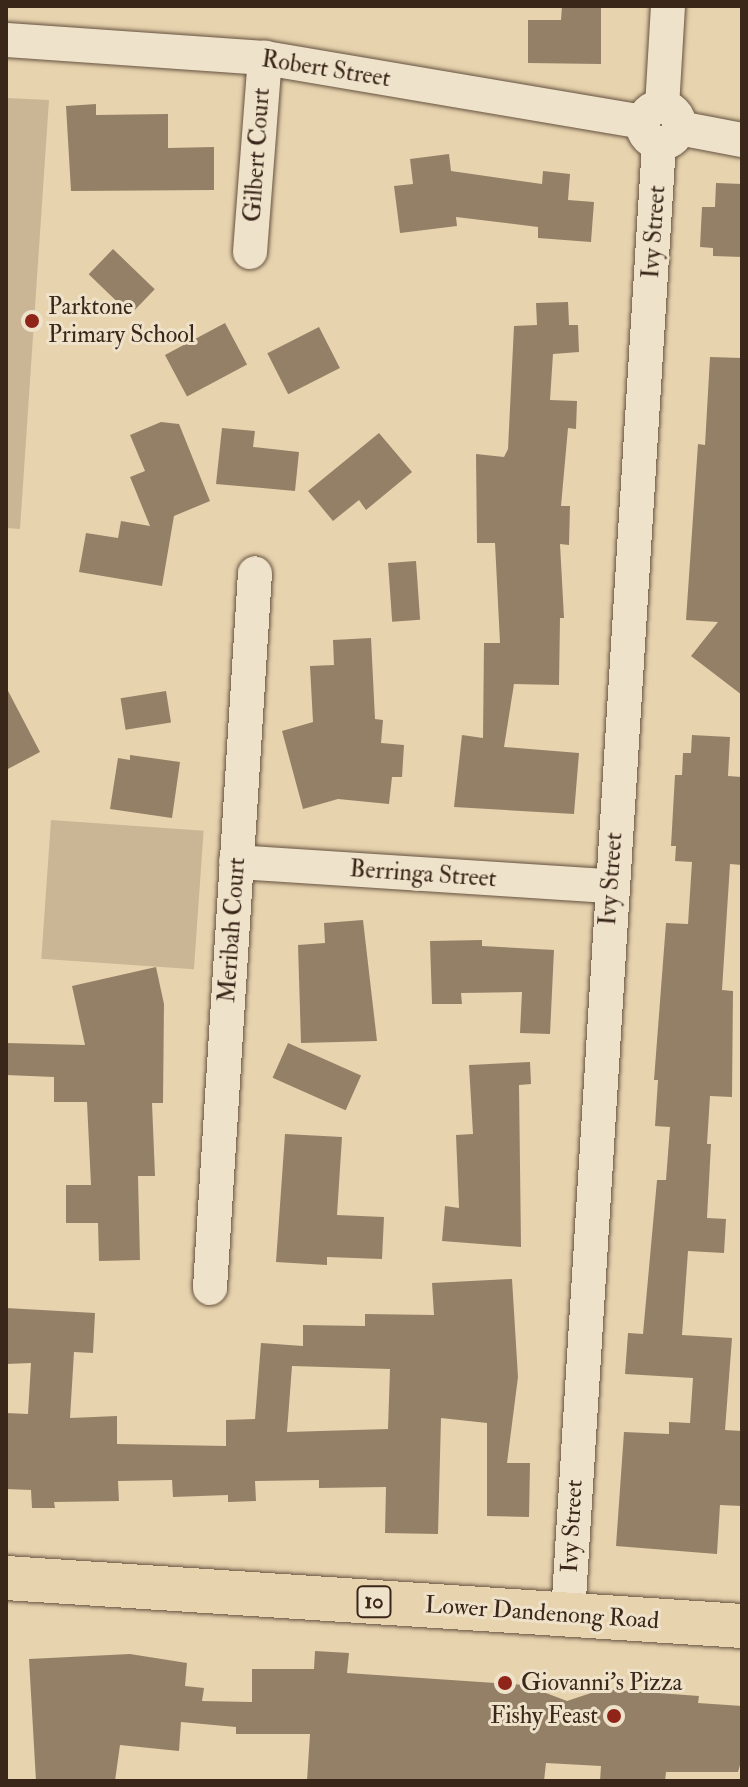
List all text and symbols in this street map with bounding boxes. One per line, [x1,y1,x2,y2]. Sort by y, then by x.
street label: Robert Street [260,45,392,93]
street label: Gilbert Court [238,87,276,223]
street label: Ivy Street [636,185,672,279]
place label: Parktone Primary School [48,293,195,349]
marker: Parktone Primary School [23,312,41,330]
street label: Ivy Street [593,832,629,926]
street label: Berringa Street [349,855,497,893]
street label: Meribah Court [213,856,251,1004]
street label: Ivy Street [555,1479,589,1573]
road number: 10 [356,1584,392,1620]
street label: Lower Dandenong Road [424,1590,660,1636]
place label: Giovanni's Pizza [521,1669,682,1697]
marker: Giovanni's Pizza [496,1674,514,1692]
place label: Fishy Feast [490,1702,598,1730]
marker: Fishy Feast [605,1707,623,1725]

